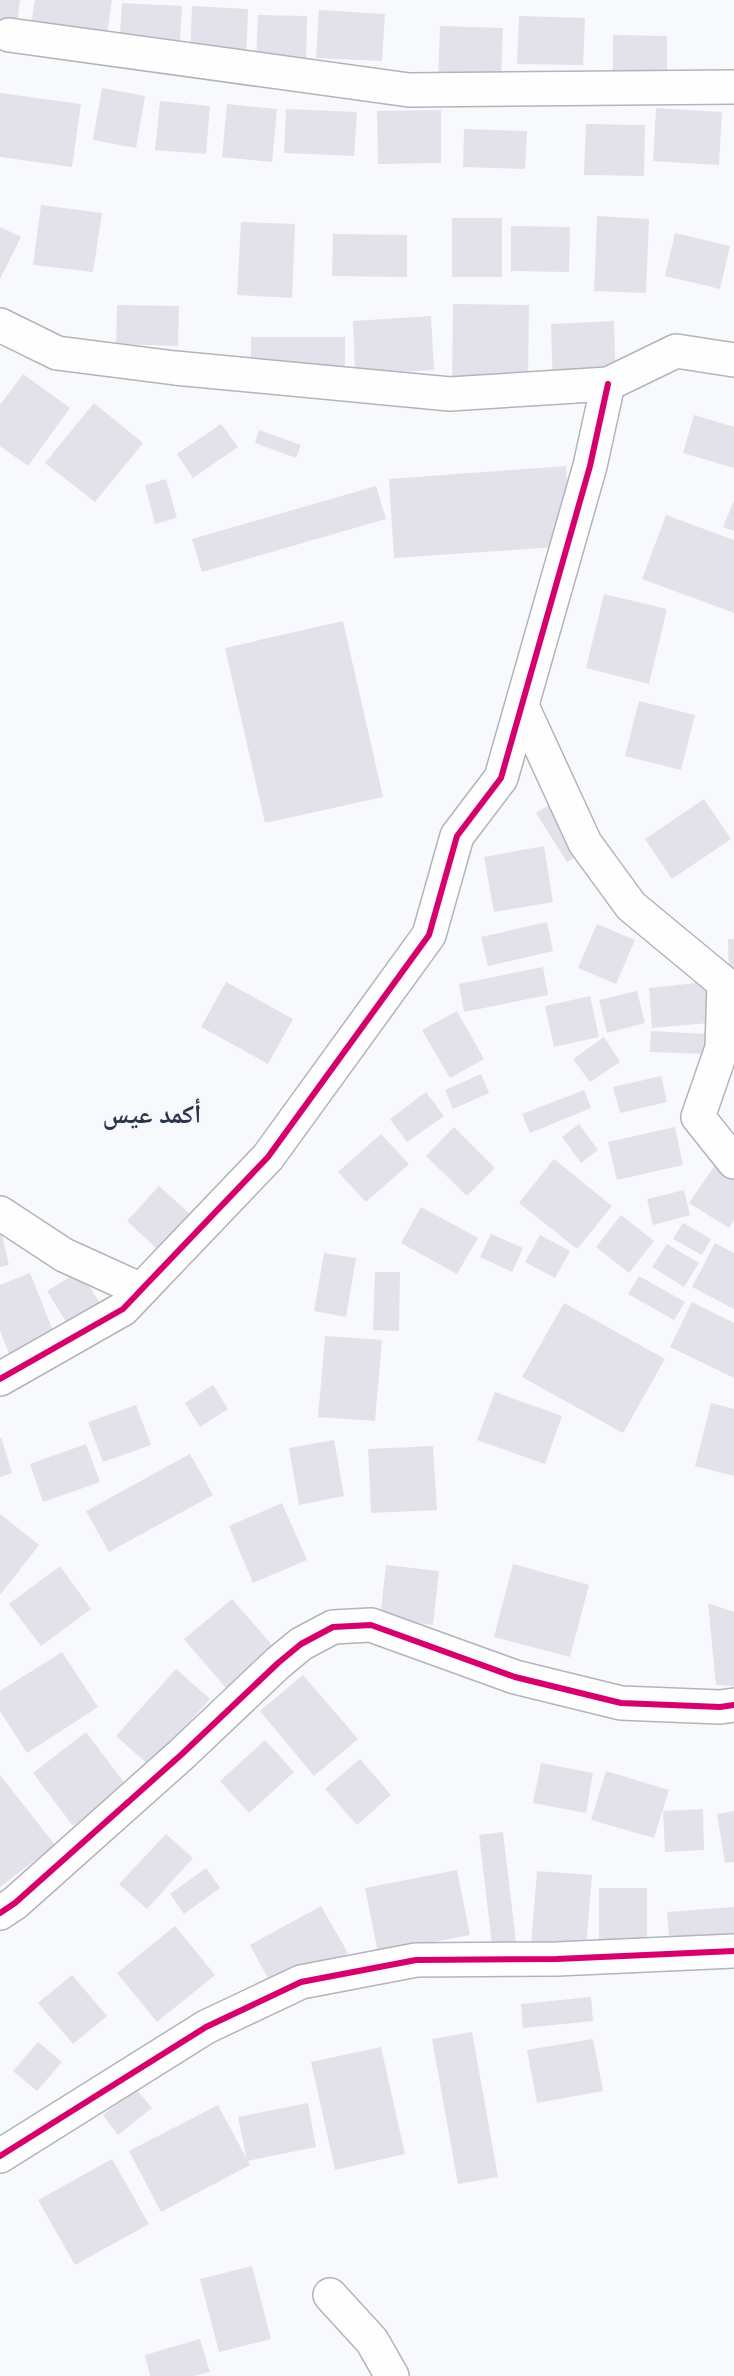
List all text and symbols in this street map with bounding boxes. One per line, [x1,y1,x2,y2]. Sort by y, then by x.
district label: أكمد عيس [103,1098,201,1130]

